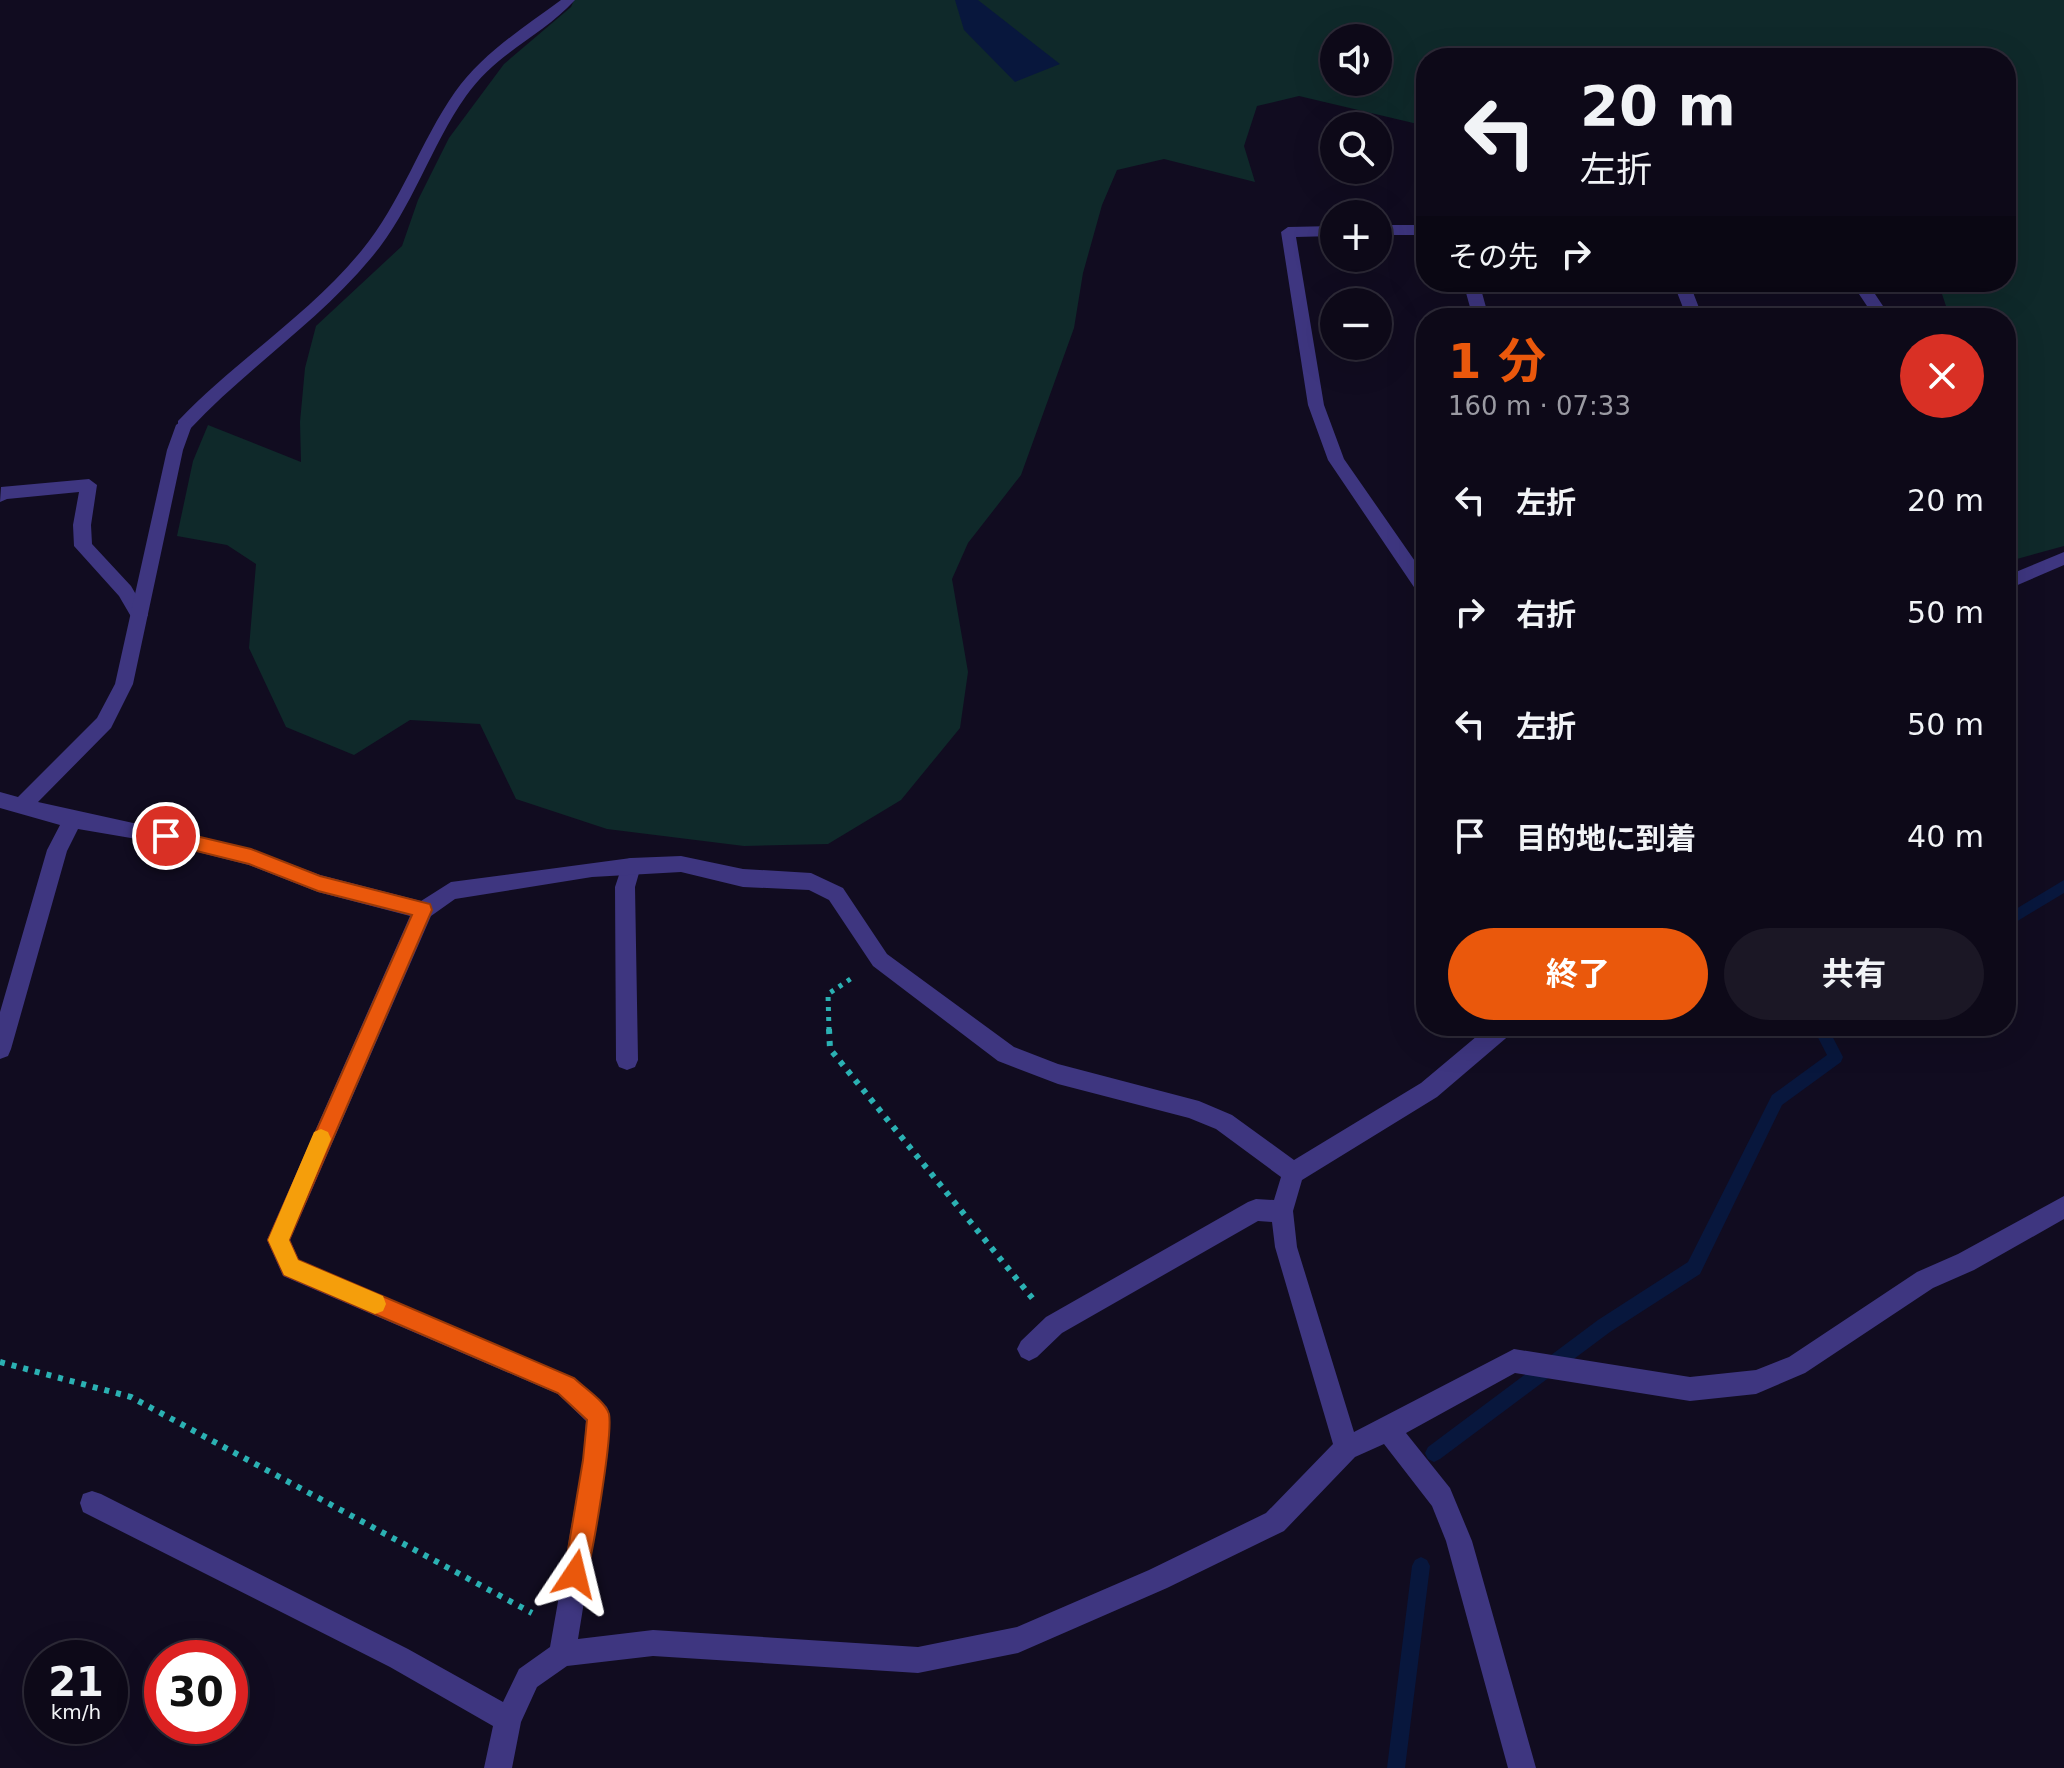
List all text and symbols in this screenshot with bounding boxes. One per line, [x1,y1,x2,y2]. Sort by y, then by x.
map controls [1320,24,1392,360]
button: sound [1320,24,1392,96]
text: 20 m [1580,73,1736,138]
icon: left [1448,80,1552,184]
button: search [1320,112,1392,184]
text: 左折 [1580,149,1652,190]
button: + [1320,200,1392,272]
icon: right [1554,232,1598,276]
text: その先 [1448,239,1538,274]
button: − [1320,288,1392,360]
text: 1 分 [1448,333,1546,389]
button: close [1900,334,1984,418]
text: 160 m · 07:33 [1448,391,1631,421]
icon: left [1448,478,1492,522]
text: 20 m [1907,483,1984,518]
text: 左折 [1516,485,1576,520]
icon: right [1448,590,1492,634]
text: 50 m [1907,595,1984,630]
text: 右折 [1516,597,1576,632]
icon: left [1448,702,1492,746]
text: 50 m [1907,707,1984,742]
text: 左折 [1516,709,1576,744]
pin [132,802,200,870]
icon: arrive [144,814,188,858]
icon: arrive [1448,814,1492,858]
text: 40 m [1907,819,1984,854]
text: 目的地に到着 [1516,821,1696,856]
button: 終了 [1448,928,1708,1020]
button: 共有 [1724,928,1984,1020]
position arrow [533,1532,617,1616]
speed limit sign: 30 [144,1640,248,1744]
text: 21 [48,1659,104,1705]
text: km/h [51,1700,101,1724]

